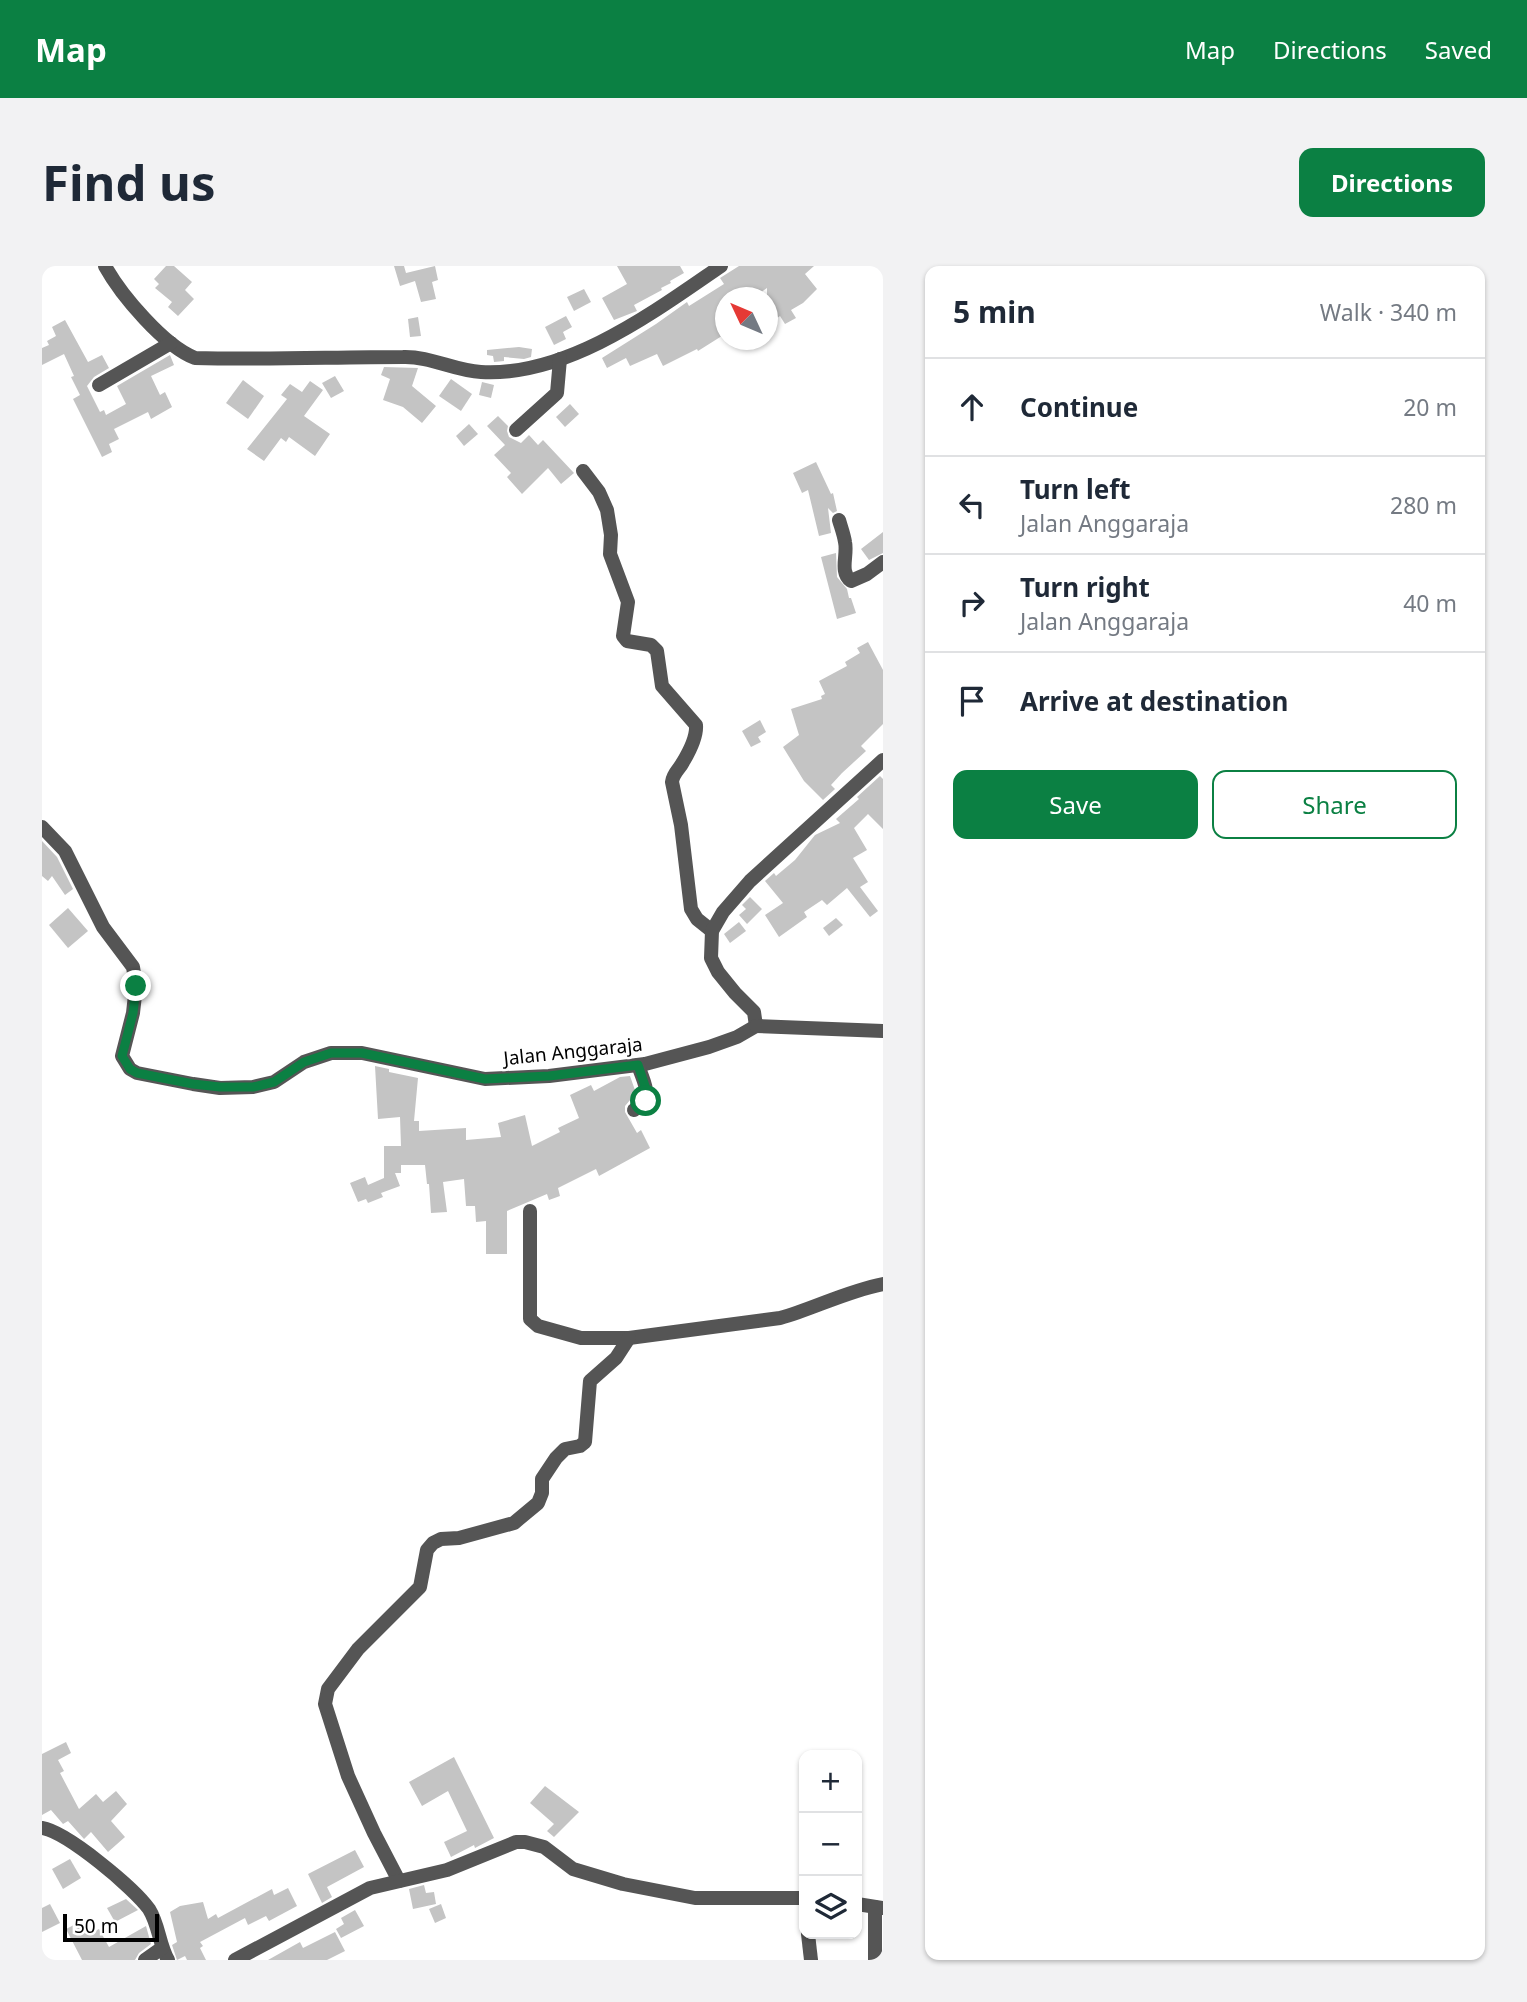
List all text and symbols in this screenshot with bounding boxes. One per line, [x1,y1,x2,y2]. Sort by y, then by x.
text: Map [35,27,107,72]
text: Map [1185,33,1235,66]
text: Directions [1273,33,1387,66]
text: Saved [1425,33,1492,66]
button: Directions [1299,148,1485,217]
text: Find us [42,149,216,215]
north arrow [715,287,778,350]
text: 5 min [953,291,1036,332]
text: Walk · 340 m [1320,296,1457,328]
icon: ahead [953,388,991,426]
text: Continue [1020,389,1138,425]
text: 20 m [1403,391,1457,423]
text: Turn left [1020,471,1131,507]
icon: left [953,486,991,524]
text: 280 m [1390,489,1457,521]
text: Jalan Anggaraja [1020,507,1189,539]
text: Turn right [1020,569,1150,605]
icon: right [953,584,991,622]
text: 40 m [1403,587,1457,619]
text: Jalan Anggaraja [1020,605,1189,637]
icon: arrive [953,682,991,720]
text: Arrive at destination [1020,683,1289,719]
button: Save [953,770,1198,839]
button: Share [1212,770,1457,839]
route end [120,970,151,1001]
street label: Jalan Anggaraja [500,1031,644,1071]
route start [630,1085,661,1116]
map controls [799,1750,862,1939]
button: + [799,1750,862,1813]
button: − [799,1813,862,1876]
button: layers [799,1876,862,1939]
scale bar [63,1911,159,1943]
text: 50 m [74,1913,118,1939]

